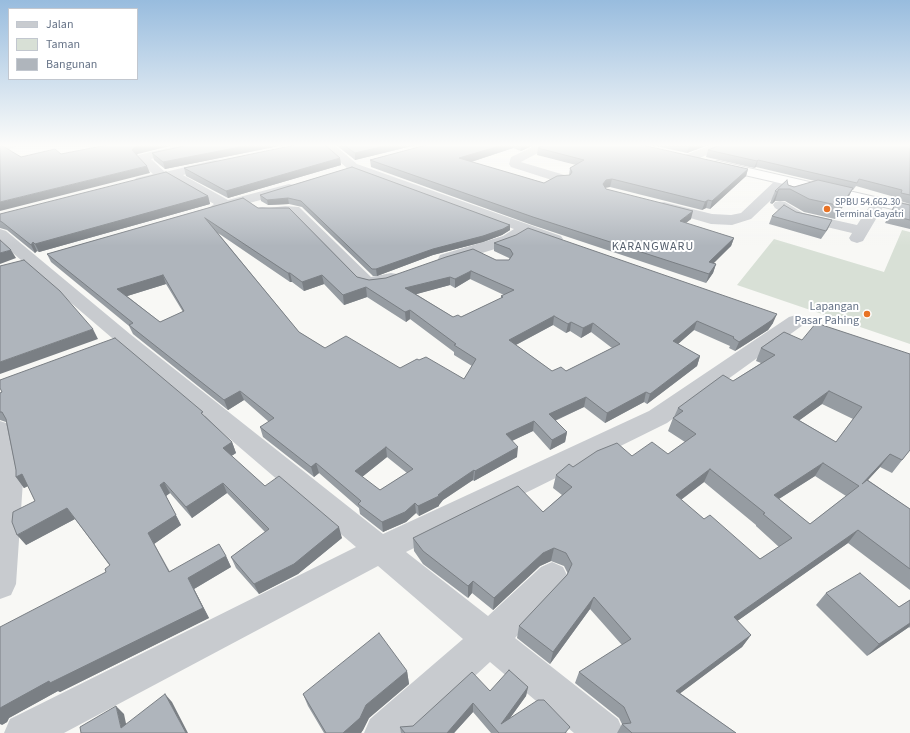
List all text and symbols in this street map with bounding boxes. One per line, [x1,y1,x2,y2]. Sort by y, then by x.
legend [8,8,138,80]
text: Jalan [46,16,73,33]
text: Taman [46,36,80,53]
text: Bangunan [46,56,97,73]
place label: SPBU 54.662.30 Terminal Gayatri [835,197,904,220]
marker: SPBU 54.662.30 Terminal Gayatri [822,204,832,214]
district label: KARANGWARU [612,240,694,254]
place label: Lapangan Pasar Pahing [795,300,859,328]
marker: Lapangan Pasar Pahing [862,309,872,319]

